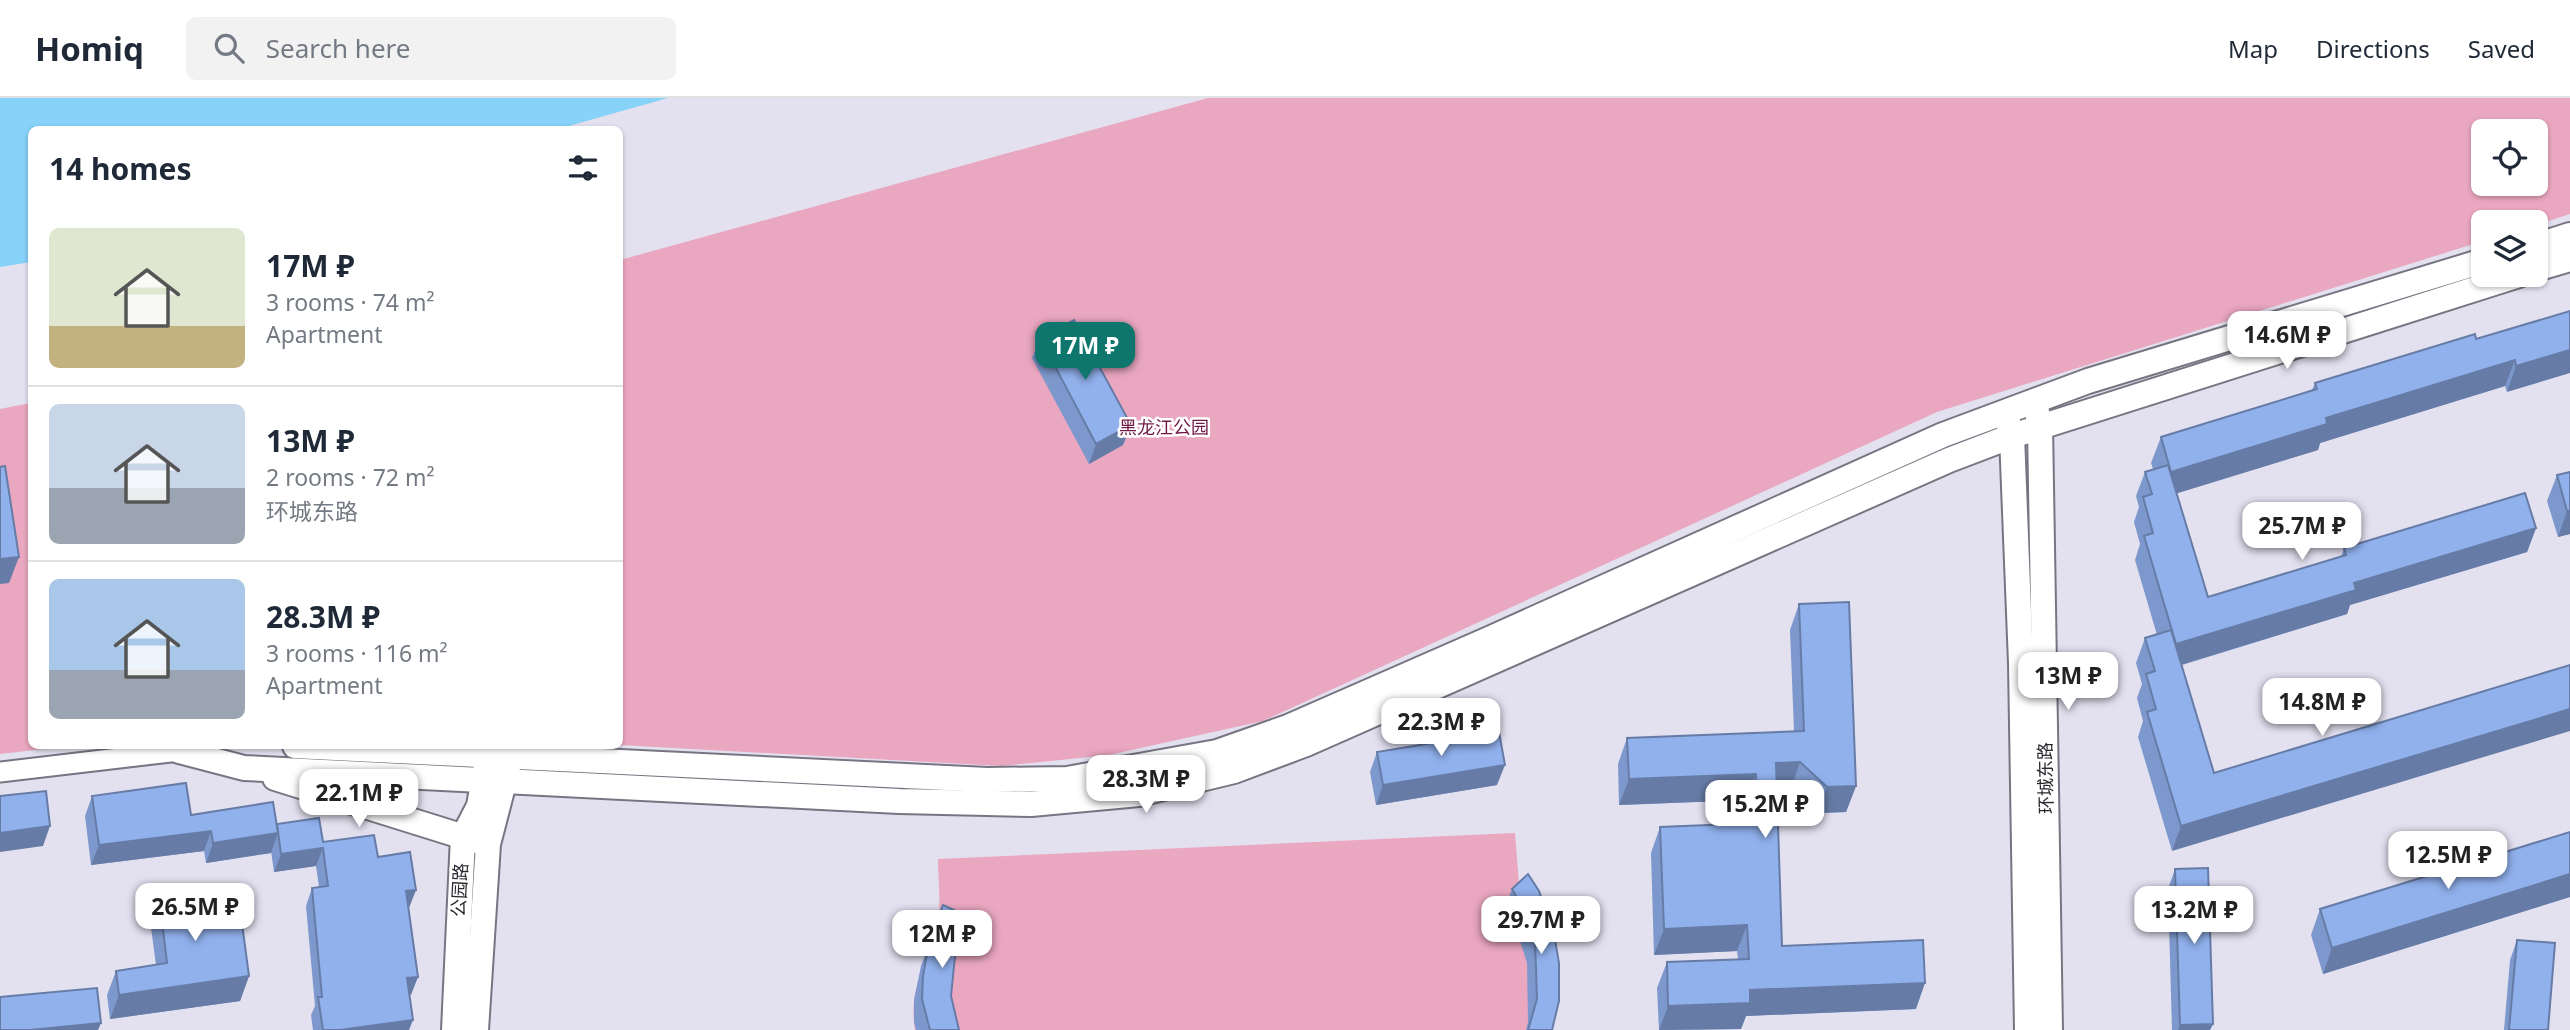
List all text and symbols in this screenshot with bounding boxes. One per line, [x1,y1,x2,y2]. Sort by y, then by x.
search box [186,17,676,80]
text: Homiq [35,26,144,71]
icon: search [210,29,248,67]
text: Search here [266,30,410,66]
text: Map [2228,32,2278,65]
text: Directions [2316,32,2430,65]
text: Saved [2468,32,2535,65]
map controls [2471,119,2548,287]
button: locate [2471,119,2548,196]
text: 14 homes [49,148,192,189]
icon: filters [564,149,602,187]
button: layers [2471,210,2548,287]
text: 17M ₽ [266,245,354,286]
icon: home [105,256,189,340]
text: 3 rooms · 74 m² [266,286,435,318]
pin: 14.6M ₽ [2222,312,2352,371]
text: Apartment [266,318,383,350]
text: 14.6M ₽ [2243,318,2331,350]
pin: 17M ₽ [1036,322,1134,382]
text: 17M ₽ [1051,329,1119,361]
park label: 黑龙江公园 [1119,415,1209,439]
text: 13M ₽ [266,420,354,461]
icon: home [105,432,189,516]
text: 2 rooms · 72 m² [266,461,435,493]
text: 环城东路 [266,495,358,527]
pin: 25.7M ₽ [2237,503,2367,562]
text: 25.7M ₽ [2258,509,2346,541]
text: 28.3M ₽ [266,596,380,637]
icon: home [105,607,189,691]
text: 3 rooms · 116 m² [266,637,448,669]
pin: 13M ₽ [2019,652,2117,712]
text: 13M ₽ [2034,659,2102,691]
text: Apartment [266,669,383,701]
pin: 14.8M ₽ [2257,678,2387,738]
text: 14.8M ₽ [2278,685,2366,717]
pin: 22.3M ₽ [1376,698,1506,758]
text: 22.3M ₽ [1397,705,1485,737]
street label: 环城东路 [2032,742,2058,814]
pin: 28.3M ₽ [1081,756,1211,815]
text: 28.3M ₽ [1102,762,1190,794]
pin: 22.1M ₽ [294,770,424,829]
text: 22.1M ₽ [315,776,403,808]
pin: 15.2M ₽ [1700,780,1830,840]
text: 15.2M ₽ [1721,787,1809,819]
pin: 12.5M ₽ [2383,832,2513,891]
text: 12.5M ₽ [2404,838,2492,870]
street label: 公园路 [446,862,472,918]
pin: 26.5M ₽ [130,884,260,943]
pin: 13.2M ₽ [2129,886,2259,946]
text: 26.5M ₽ [151,890,239,922]
text: 13.2M ₽ [2150,893,2238,925]
pin: 29.7M ₽ [1476,896,1606,956]
text: 29.7M ₽ [1497,903,1585,935]
pin: 12M ₽ [893,910,991,970]
text: 12M ₽ [908,917,976,949]

